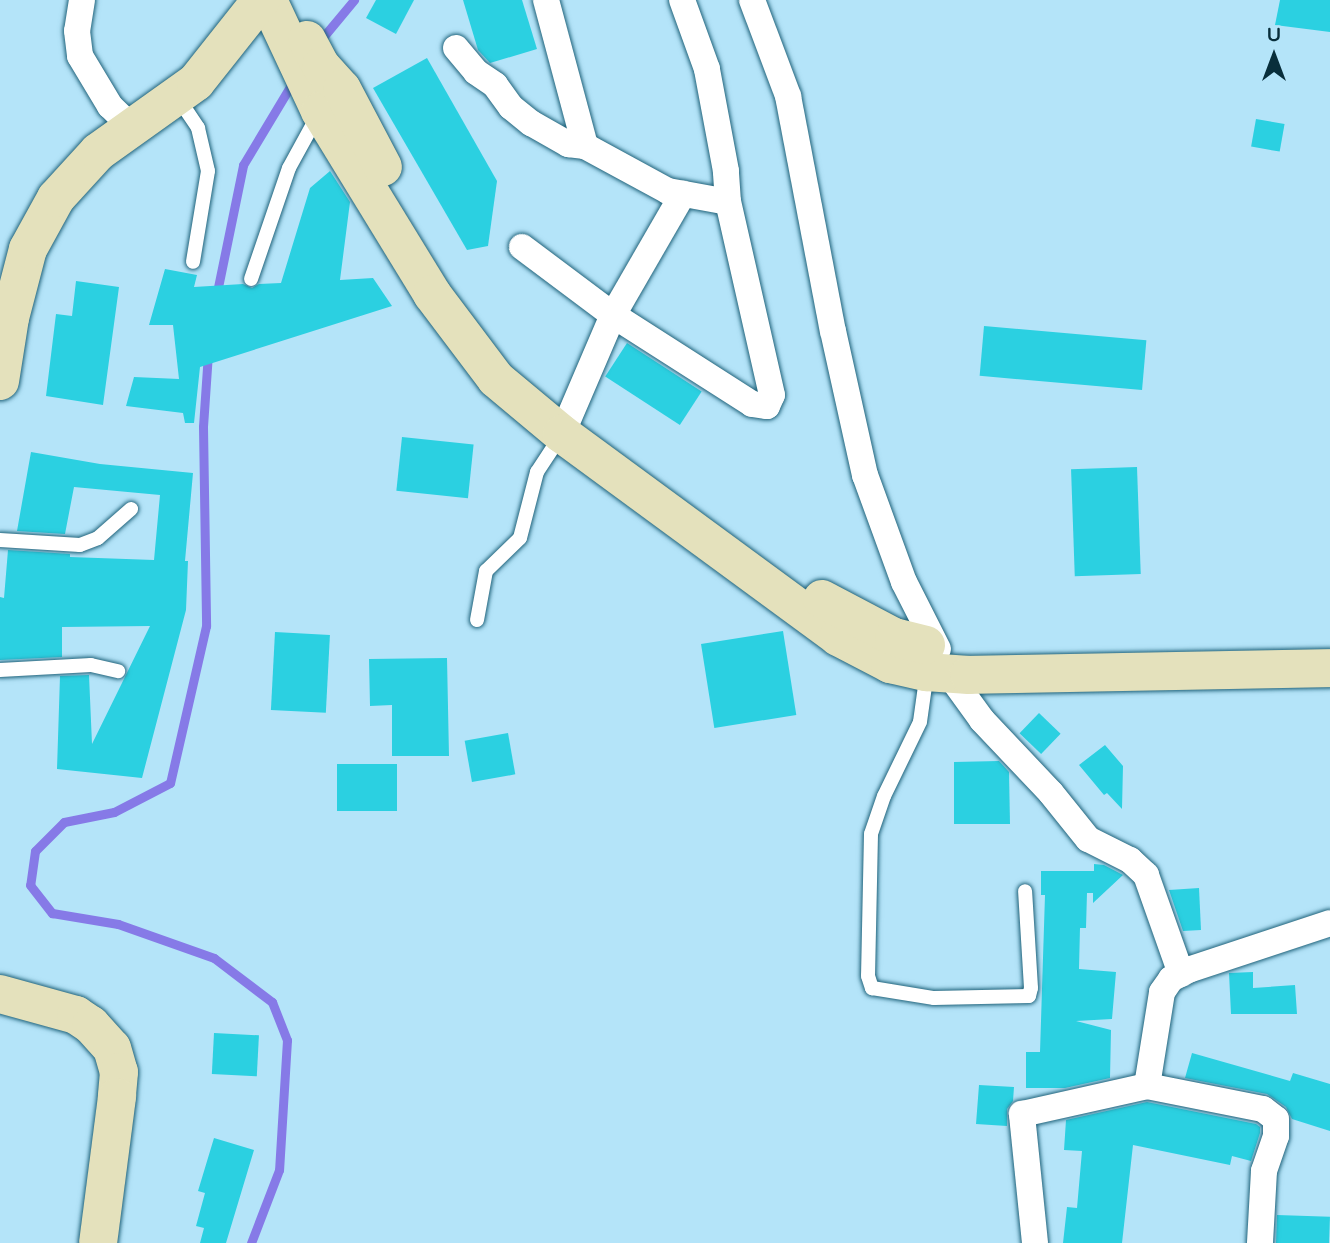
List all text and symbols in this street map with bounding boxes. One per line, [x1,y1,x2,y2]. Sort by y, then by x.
north arrow [1239,21,1309,91]
text: U [1267,24,1281,46]

